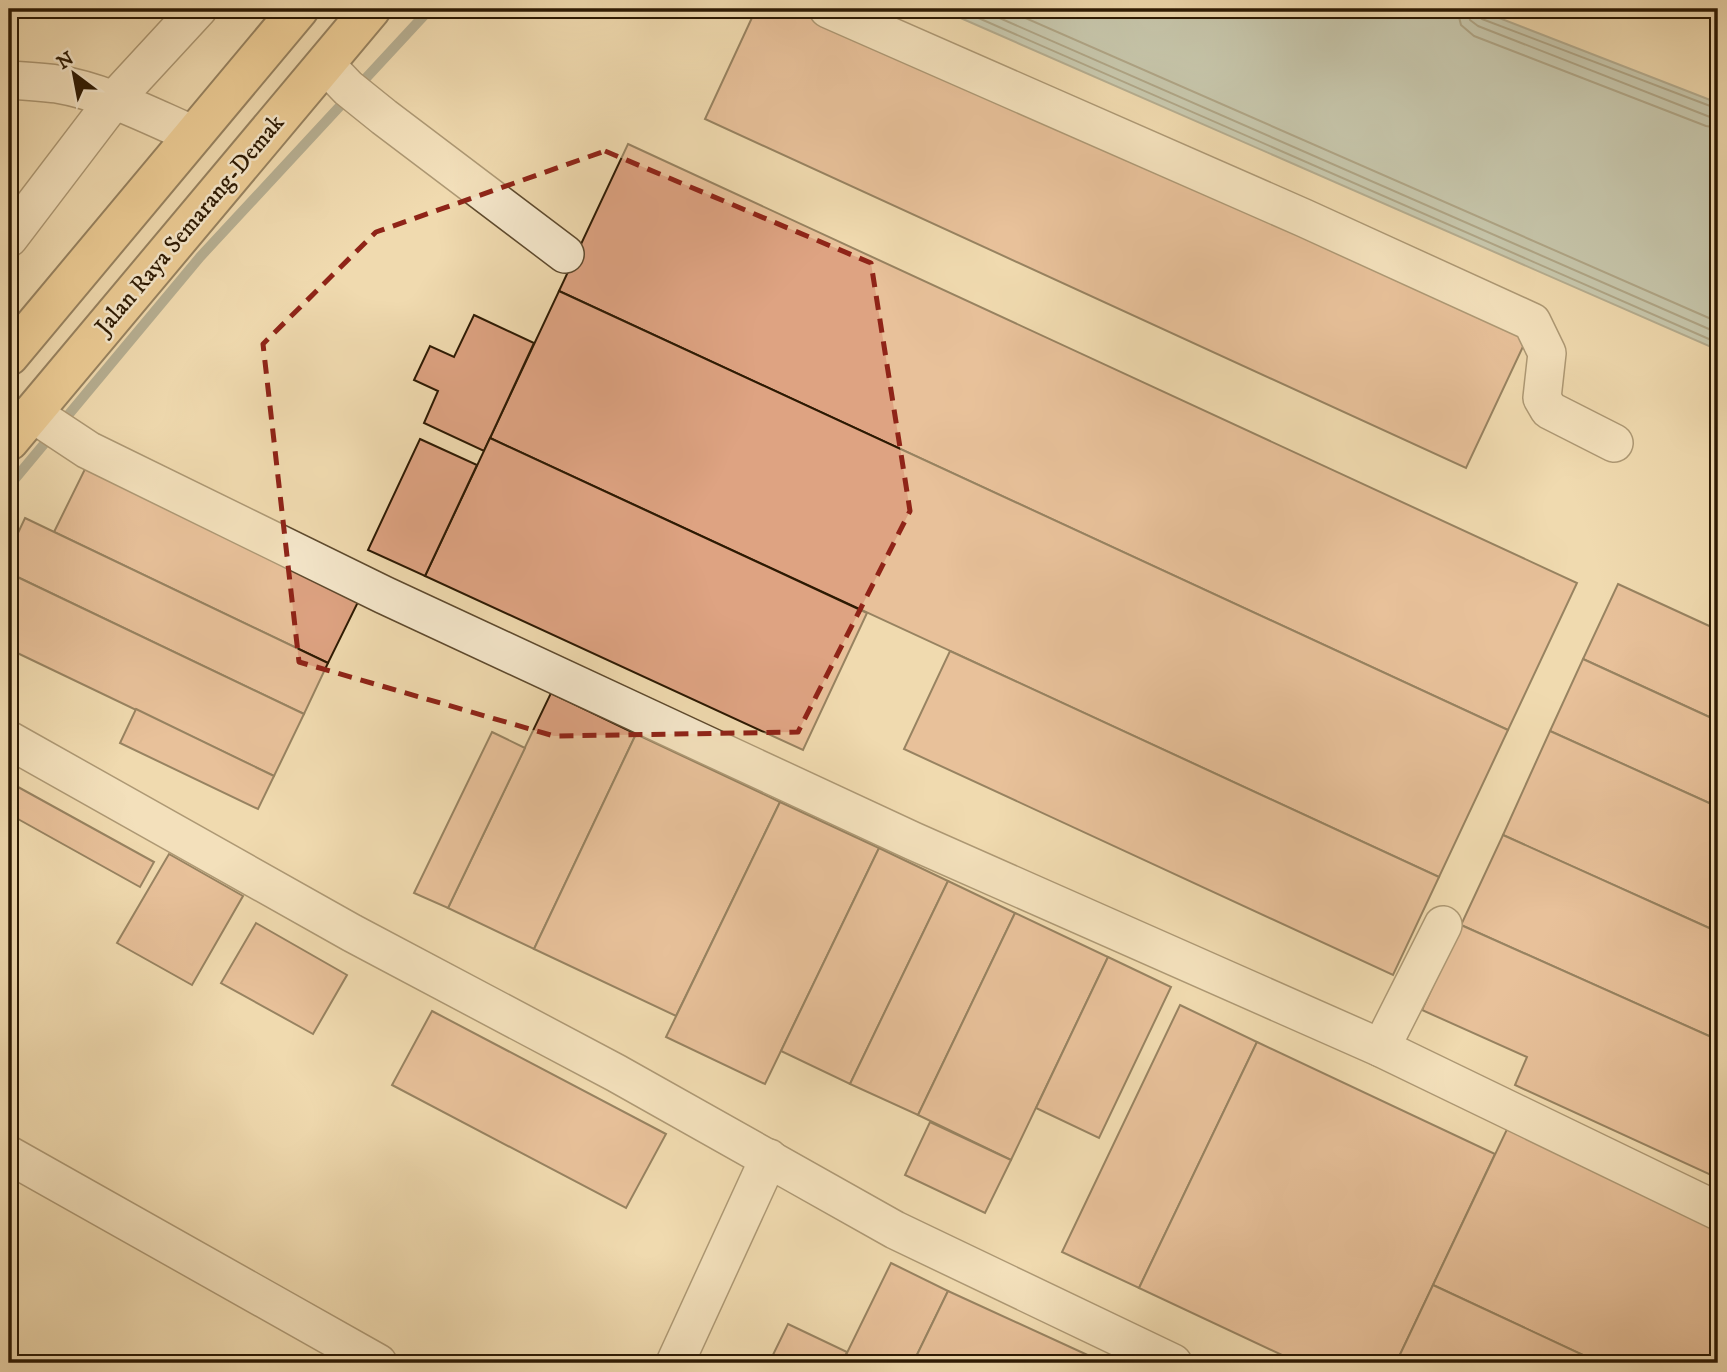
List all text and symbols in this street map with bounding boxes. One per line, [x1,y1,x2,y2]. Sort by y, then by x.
north arrow [38,38,108,108]
text: N [53,47,79,75]
street label: Jalan Raya Semarang-Demak [88,108,291,343]

